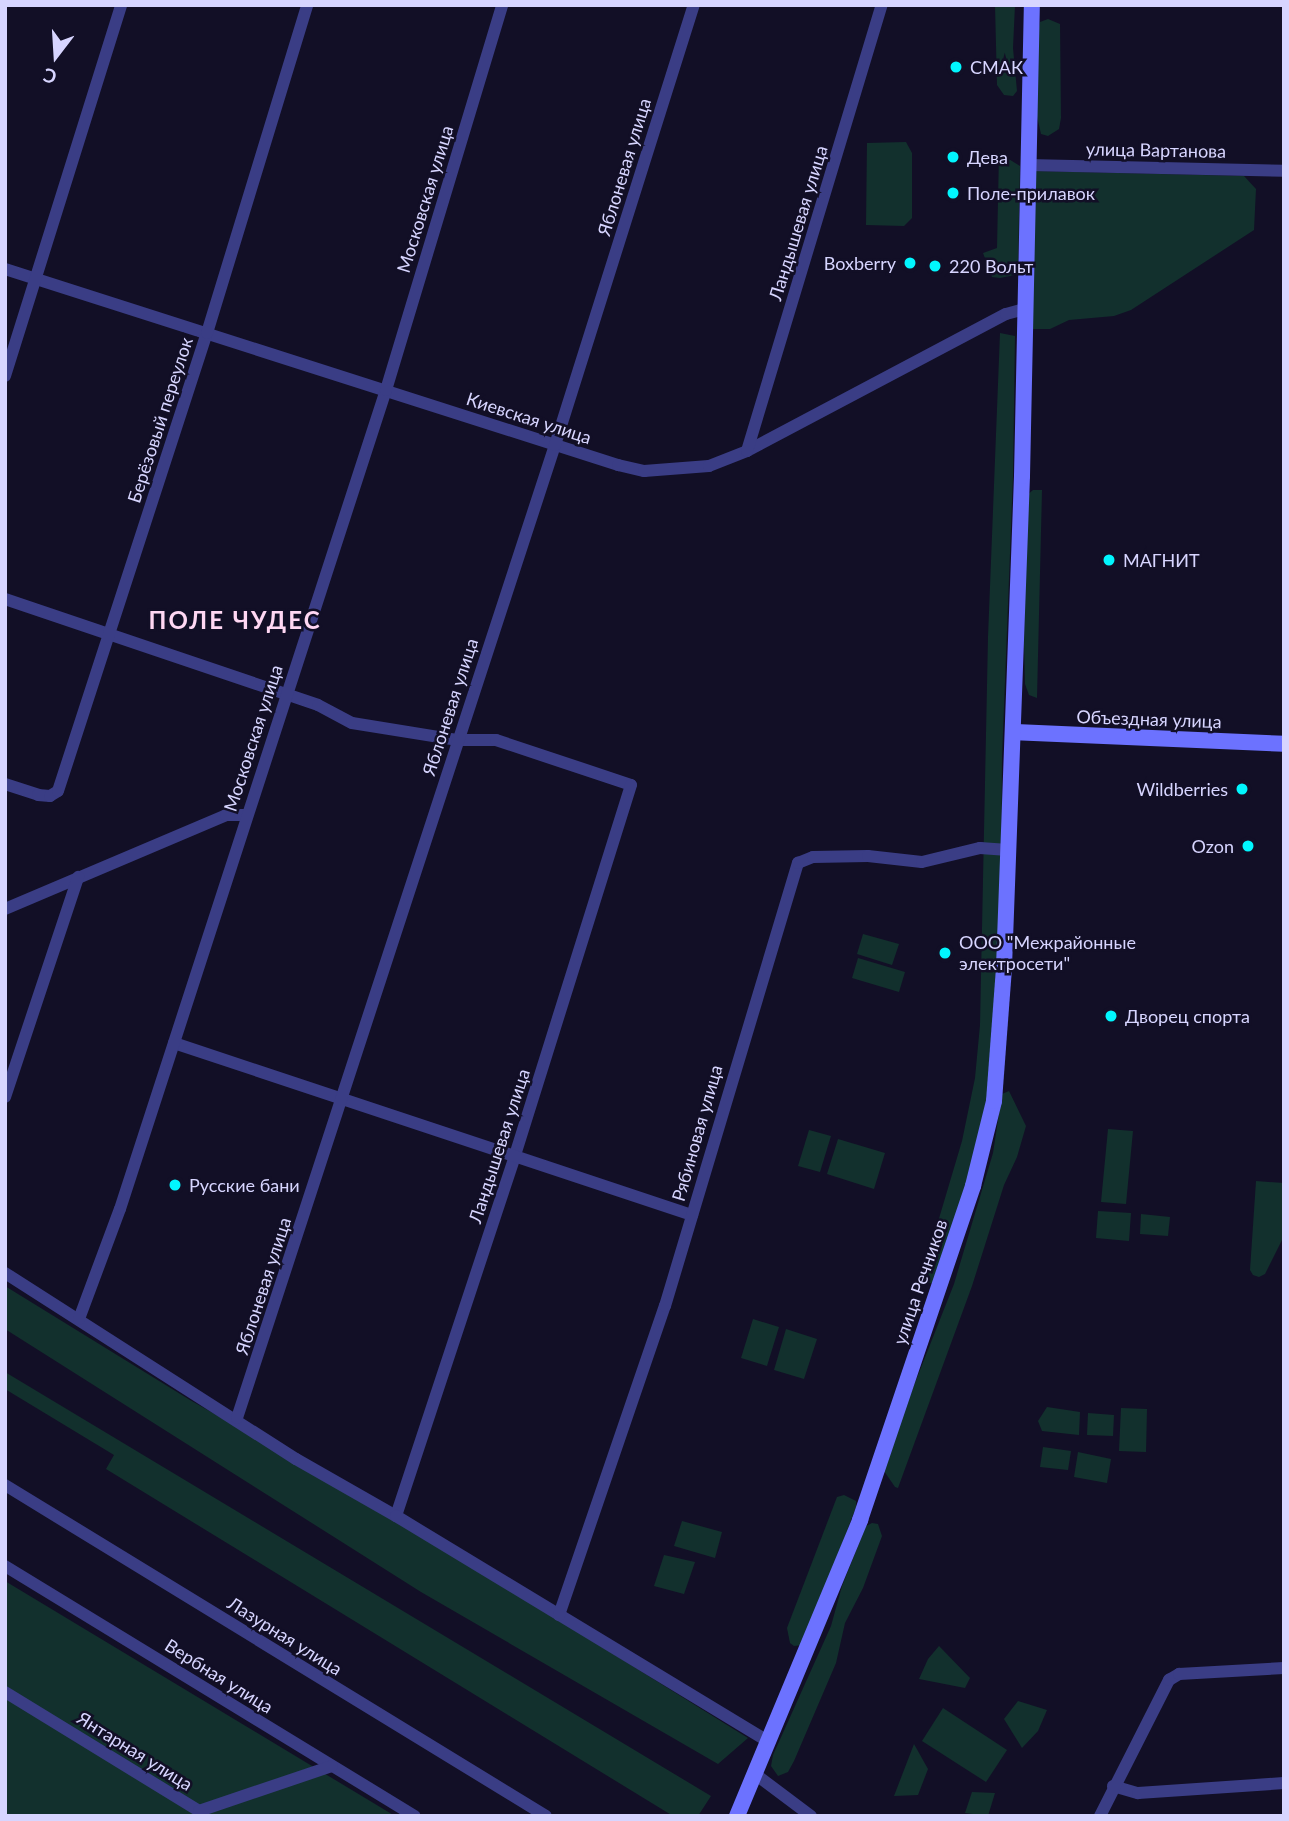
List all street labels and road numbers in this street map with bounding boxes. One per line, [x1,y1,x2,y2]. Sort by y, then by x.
street label: Яблоневая улица [593,96,655,238]
street label: Московская улица [392,123,458,275]
street label: улица Вартанова [1086,138,1226,162]
street label: Ландышевая улица [764,143,832,303]
street label: Берёзовый переулок [123,334,197,506]
street label: Киевская улица [464,388,594,448]
street label: Яблоневая улица [418,636,482,778]
street label: Московская улица [219,662,287,814]
street label: Объездная улица [1076,706,1222,732]
street label: Рябиновая улица [667,1062,727,1204]
street label: Ландышевая улица [464,1066,534,1226]
street label: Яблоневая улица [231,1215,295,1357]
street label: улица Речников [888,1216,952,1348]
street label: Лазурная улица [224,1592,346,1680]
street label: Вербная улица [161,1634,277,1718]
street label: Янтарная улица [73,1707,197,1795]

